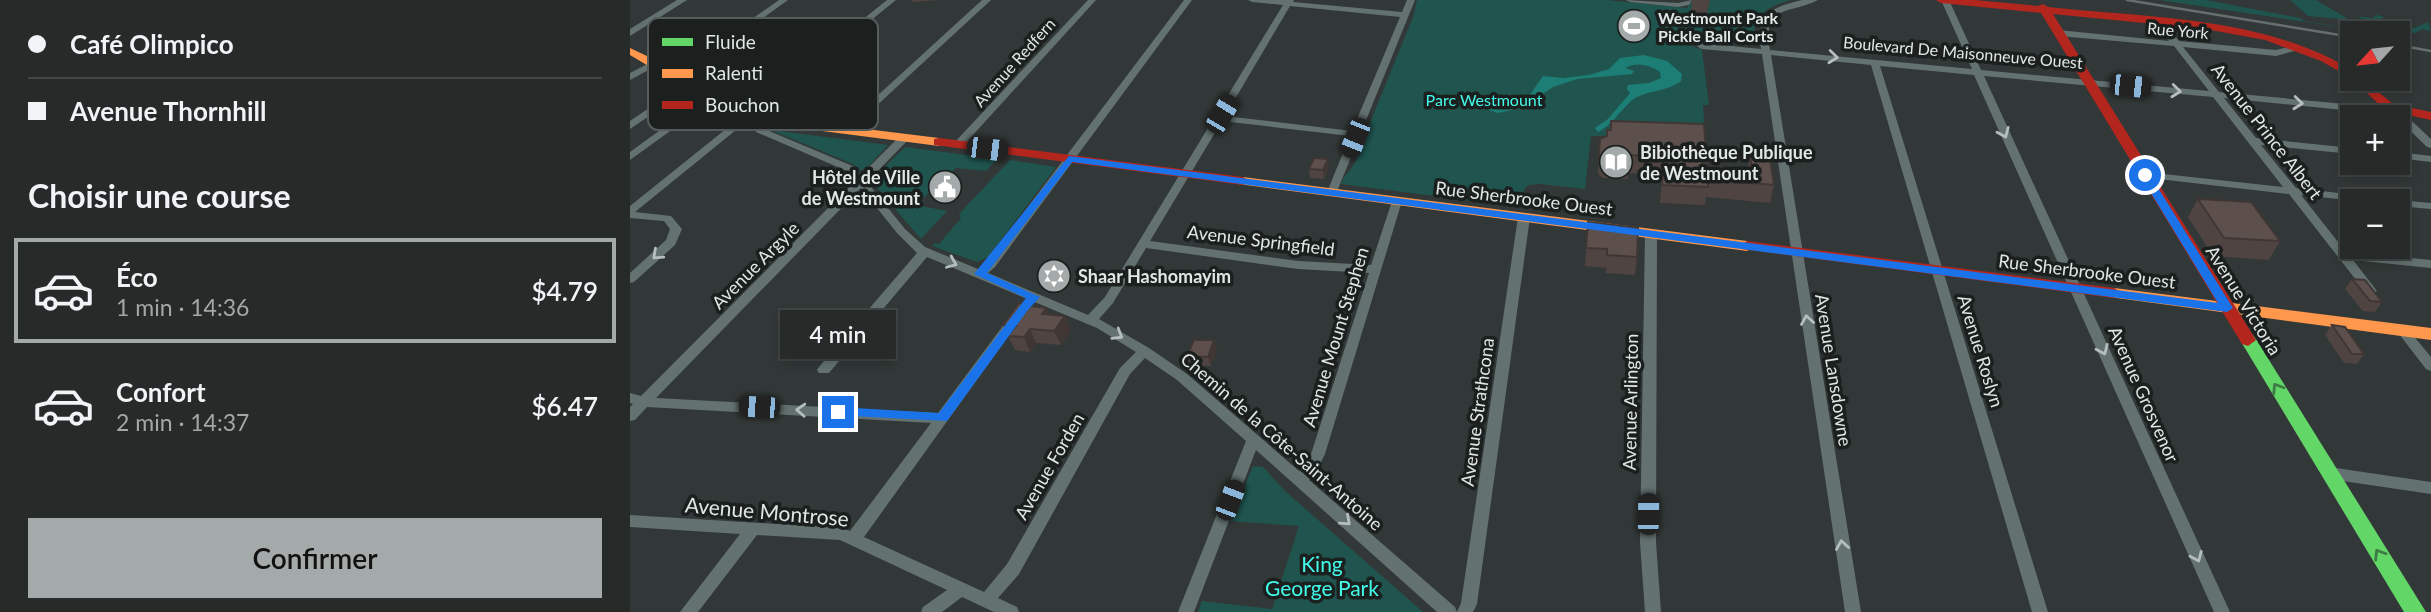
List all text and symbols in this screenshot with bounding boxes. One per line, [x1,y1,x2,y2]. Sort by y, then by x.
sports icon: Westmount Park Pickle Ball Corts [1615,7,1653,45]
place label: Westmount Park Pickle Ball Corts [1658,8,1778,45]
street label: Avenue Redfern [969,14,1059,110]
legend [648,18,878,130]
street label: Rue York [2146,18,2210,42]
north arrow [2340,21,2410,91]
map controls [2340,21,2410,259]
text: Café Olimpico [70,28,234,60]
text: Fluide [705,30,756,53]
street label: Boulevard De Maisonneuve Ouest [1842,32,2084,72]
one-way arrow [1827,50,1839,65]
street label: Avenue Prince Albert [2207,59,2327,204]
text: Ralenti [705,61,763,84]
car [2109,73,2152,99]
one-way arrow [2171,83,2182,98]
park label: Parc Westmount [1426,90,1543,109]
car [1203,91,1242,137]
text: Bouchon [705,93,780,116]
text: Avenue Thornhill [70,95,266,127]
one-way arrow [2293,95,2304,110]
button: + [2340,105,2410,175]
car [1338,115,1373,161]
one-way arrow [1996,126,2010,138]
car [965,136,1010,162]
place label: Bibiothèque Publique de Westmount [1640,141,1813,184]
library icon: Bibiothèque Publique de Westmount [1597,143,1635,181]
route start [2129,159,2161,191]
place label: Hôtel de Ville de Westmount [802,166,920,209]
public building icon: Hôtel de Ville de Westmount [926,168,964,206]
text: Choisir une course [28,176,291,215]
street label: Rue Sherbrooke Ouest [1434,176,1614,220]
button: − [2340,189,2410,259]
street label: Avenue Argyle [707,217,803,313]
street label: Avenue Springfield [1186,220,1336,260]
street label: Avenue Victoria [2202,241,2286,359]
street label: Avenue Mount Stephen [1297,244,1373,430]
one-way arrow [652,247,665,259]
street label: Rue Sherbrooke Ouest [1997,249,2177,293]
one-way arrow [946,254,958,268]
synagogue icon: Shaar Hashomayim [1035,257,1073,295]
icon: car [32,259,95,322]
text: Éco [116,261,158,293]
place label: Shaar Hashomayim [1078,265,1231,287]
text: $4.79 [532,275,598,307]
street label: Avenue Lansdowne [1811,292,1857,448]
street label: Avenue Roslyn [1953,292,2009,410]
text: 1 min · 14:36 [116,293,249,321]
callout: 4 min [780,310,896,360]
one-way arrow [1800,314,1815,326]
text: 4 min [810,320,866,348]
street label: Avenue Grosvenor [2104,323,2184,466]
one-way arrow [1110,327,1123,340]
street label: Avenue Arlington [1618,333,1642,471]
street label: Avenue Strathcona [1456,337,1498,487]
one-way arrow [2095,343,2109,356]
street label: Chemin de la Côte-Saint-Antoine [1177,347,1387,535]
icon: car [32,374,95,437]
text: Confort [116,376,206,408]
one-way arrow [2272,383,2285,396]
text: $6.47 [532,390,598,422]
car [738,395,781,419]
route end [822,396,854,428]
one-way arrow [795,402,806,417]
text: 2 min · 14:37 [116,408,249,436]
street label: Avenue Forden [1010,409,1088,523]
car [1213,477,1248,523]
street label: Avenue Montrose [684,491,850,531]
car [1638,493,1659,535]
one-way arrow [1338,513,1351,525]
button: Confirmer [28,518,602,598]
one-way arrow [1835,539,1850,550]
one-way arrow [2375,549,2388,562]
one-way arrow [2189,550,2203,563]
park label: King George Park [1265,551,1379,600]

